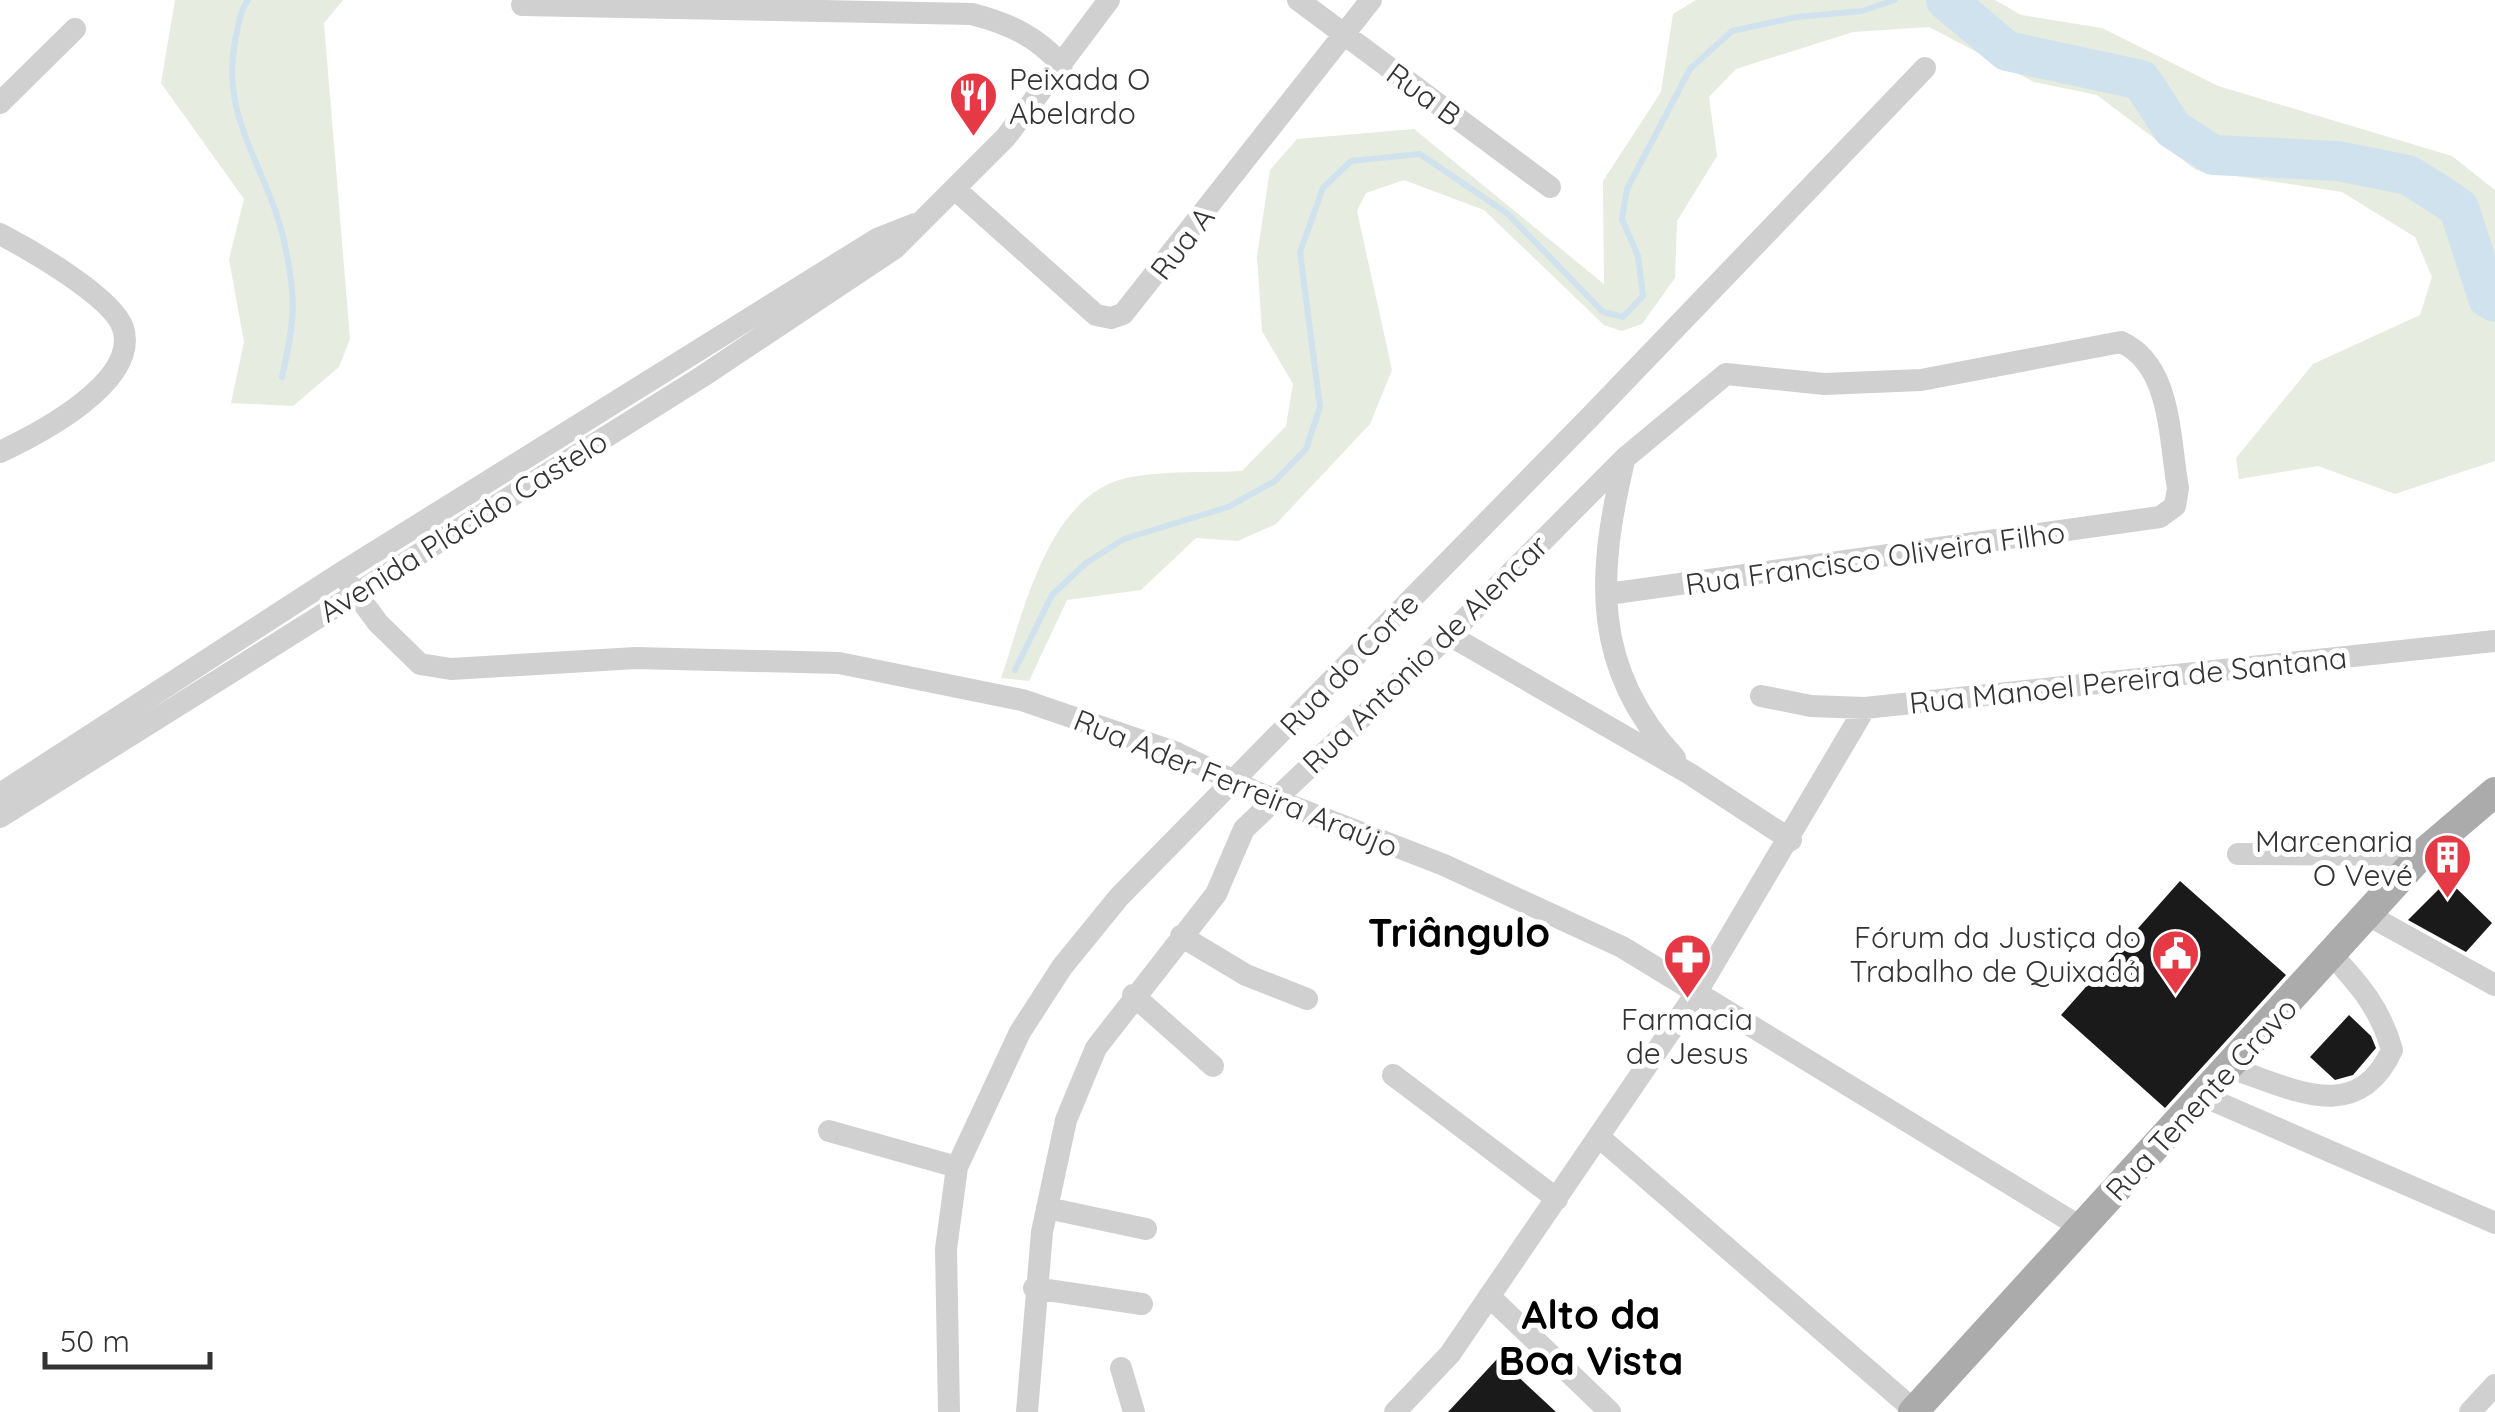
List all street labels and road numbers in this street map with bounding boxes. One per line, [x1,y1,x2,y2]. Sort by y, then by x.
street label: Rua B [1379,54,1469,134]
street label: Rua A [1142,199,1222,287]
street label: Avenida Plácido Castelo [312,422,614,630]
street label: Rua Francisco Oliveira Filho [1683,513,2067,603]
street label: Rua Antonio de Alencar [1294,526,1556,781]
street label: Rua do Corte [1271,585,1427,743]
street label: Rua Manoel Pereira de Santana [1907,638,2349,722]
street label: Rua Ader Ferreira Araújo [1068,701,1404,865]
street label: Rua Tenente Cravo [2097,990,2305,1208]

